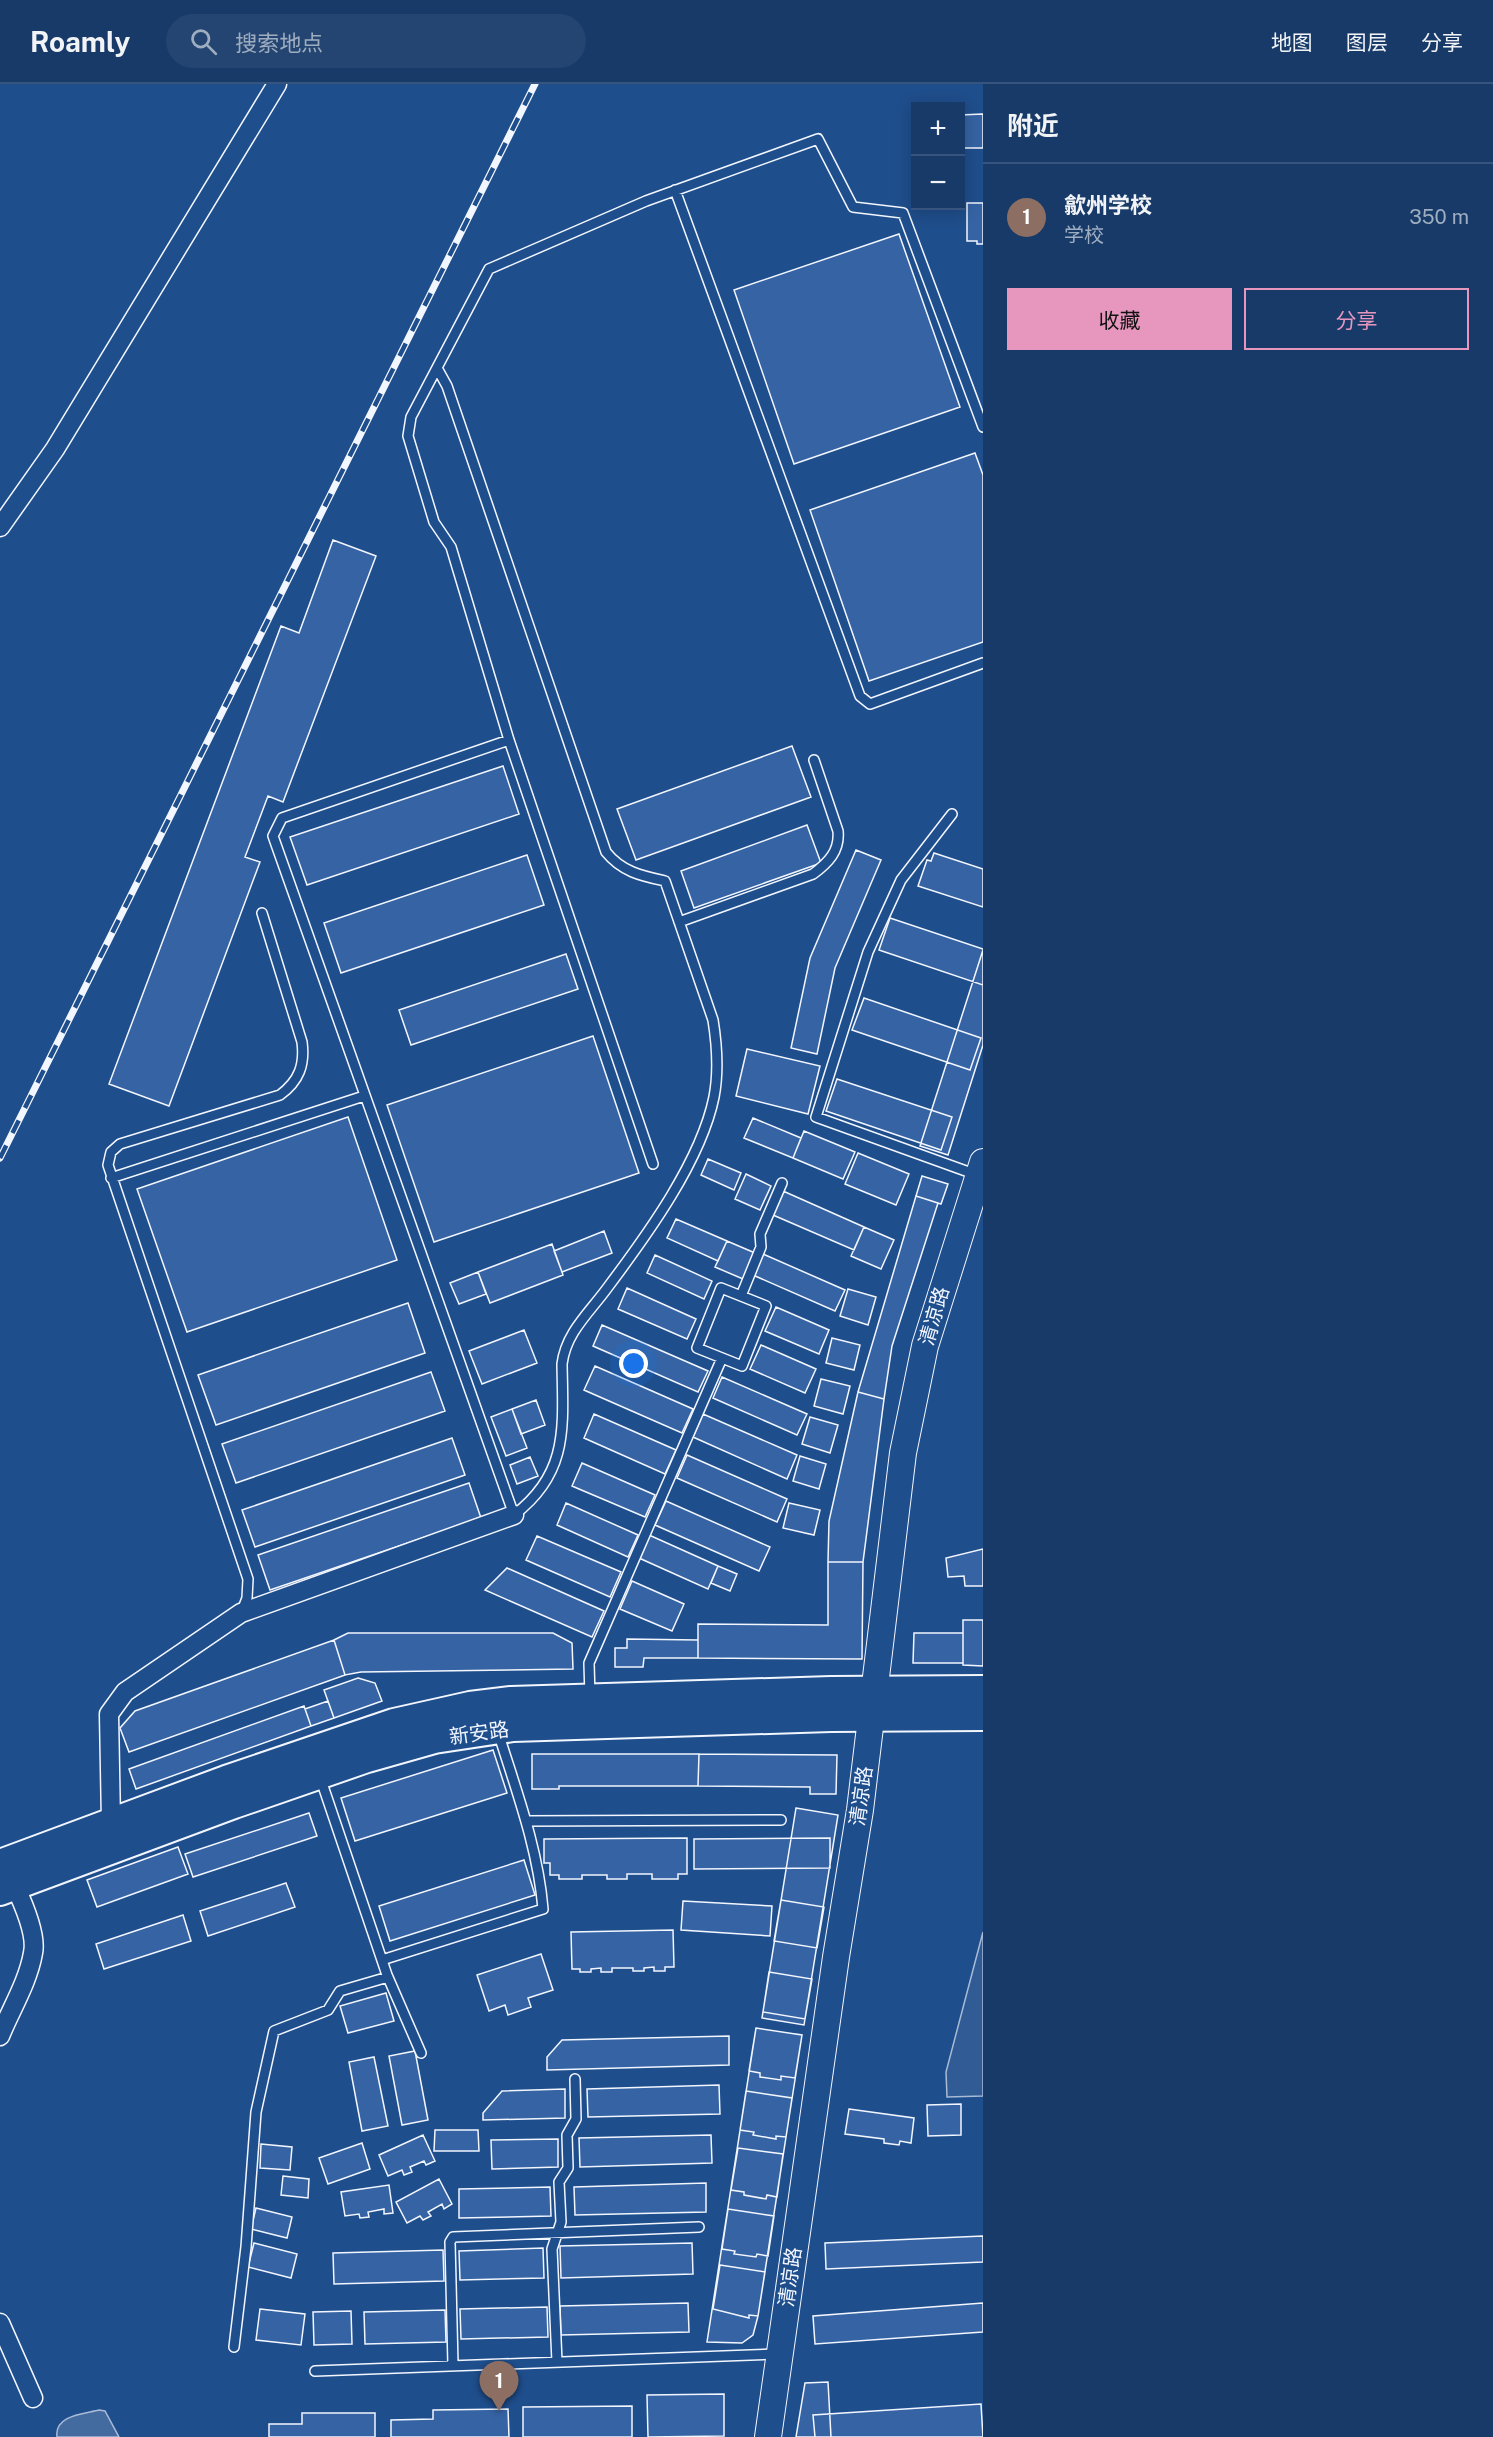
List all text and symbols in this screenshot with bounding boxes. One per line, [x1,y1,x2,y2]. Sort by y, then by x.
search box [166,14,586,68]
text: Roamly [30,25,130,58]
icon: search [187,25,220,58]
text: 搜索地点 [235,30,323,56]
text: 地图 [1271,30,1313,55]
text: 图层 [1346,30,1388,55]
text: 分享 [1421,30,1463,55]
map controls [911,102,965,210]
button: + [911,102,965,156]
text: 附近 [1007,110,1059,141]
button: − [911,156,965,210]
text: 歙州学校 [1064,192,1152,218]
text: 1 [1022,205,1031,229]
text: 350 m [1409,205,1469,229]
text: 学校 [1064,223,1104,247]
button: 收藏 [1007,288,1232,350]
button: 分享 [1244,288,1469,350]
street label: 清凉路 [914,1284,954,1348]
your location [619,1349,648,1378]
street label: 新安路 [448,1717,510,1749]
street label: 清凉路 [845,1765,877,1827]
street label: 清凉路 [774,2246,806,2308]
pin: 1 [480,2362,518,2411]

